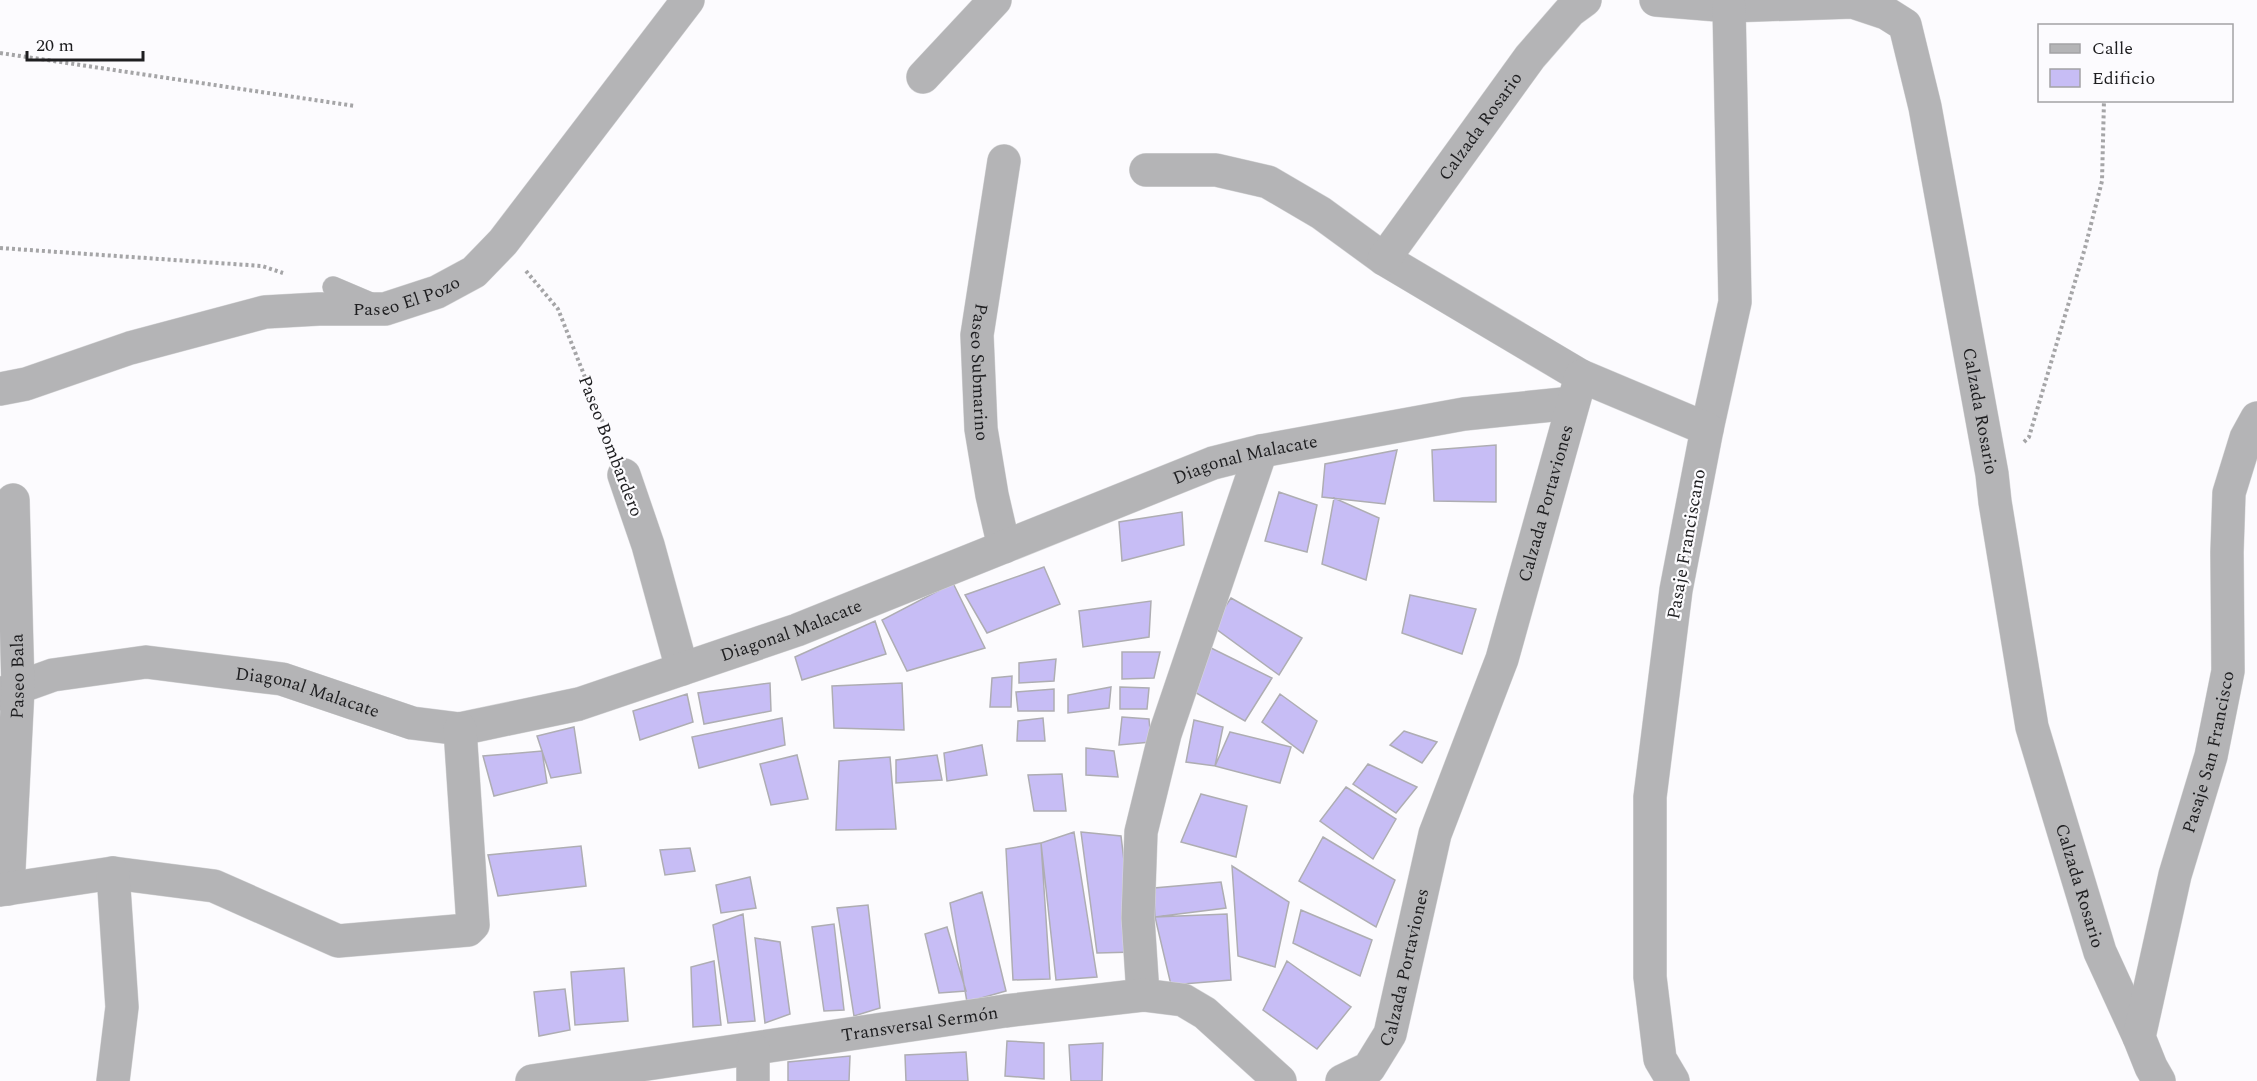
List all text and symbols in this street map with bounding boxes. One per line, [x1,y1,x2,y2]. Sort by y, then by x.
scale bar [27,24,142,62]
legend [2038,24,2233,102]
text: 20 m [36,32,74,59]
text: Calle [2092,35,2133,62]
text: Edificio [2092,65,2155,92]
street label: Calzada Rosario [1432,66,1529,186]
street label: Paseo El Pozo [353,269,465,324]
street label: Paseo Submarino [963,301,996,443]
street label: Calzada Rosario [1955,345,2005,477]
street label: Paseo Bombardero [571,372,650,521]
street label: Calzada Portaviones [1511,422,1581,585]
street label: Diagonal Malacate [1169,428,1320,492]
street label: Pasaje Franciscano [1660,467,1713,621]
street label: Diagonal Malacate [717,592,866,669]
street label: Paseo Bala [3,633,32,720]
street label: Diagonal Malacate [234,660,383,725]
street label: Pasaje San Francisco [2175,669,2242,837]
street label: Calzada Rosario [2048,820,2111,951]
street label: Calzada Portaviones [1372,886,1436,1052]
street label: Transversal Sermón [840,999,1000,1049]

